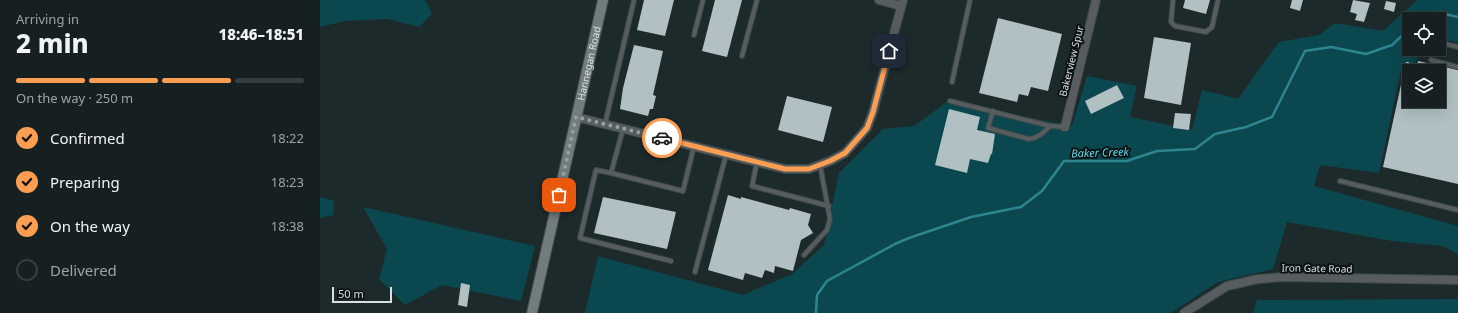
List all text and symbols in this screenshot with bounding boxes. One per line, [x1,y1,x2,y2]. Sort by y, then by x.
text: Arriving in [16,10,79,28]
map controls [1402,12,1446,108]
button: locate [1402,12,1446,56]
text: 18:46–18:51 [219,24,304,44]
street label: Bakerview Spur [1055,24,1087,98]
text: 2 min [16,25,89,61]
street label: Hannegan Road [573,25,604,102]
pin [872,34,906,68]
icon: home [878,40,900,62]
button: layers [1402,64,1446,108]
text: On the way · 250 m [16,89,133,107]
courier [642,118,682,158]
icon: check [16,127,38,149]
icon: car [651,127,673,149]
text: Confirmed [50,128,125,148]
text: 18:22 [271,129,304,147]
water label: Baker Creek [1071,143,1130,161]
icon: check [16,171,38,193]
text: Preparing [50,172,120,192]
text: 18:23 [271,173,304,191]
pin [542,178,576,212]
icon: bag [548,184,570,206]
icon: check [16,215,38,237]
text: On the way [50,216,130,236]
text: 18:38 [271,217,304,235]
text: Delivered [50,260,117,280]
street label: Iron Gate Road [1281,260,1353,276]
scale bar [332,285,392,304]
text: 50 m [338,286,364,301]

